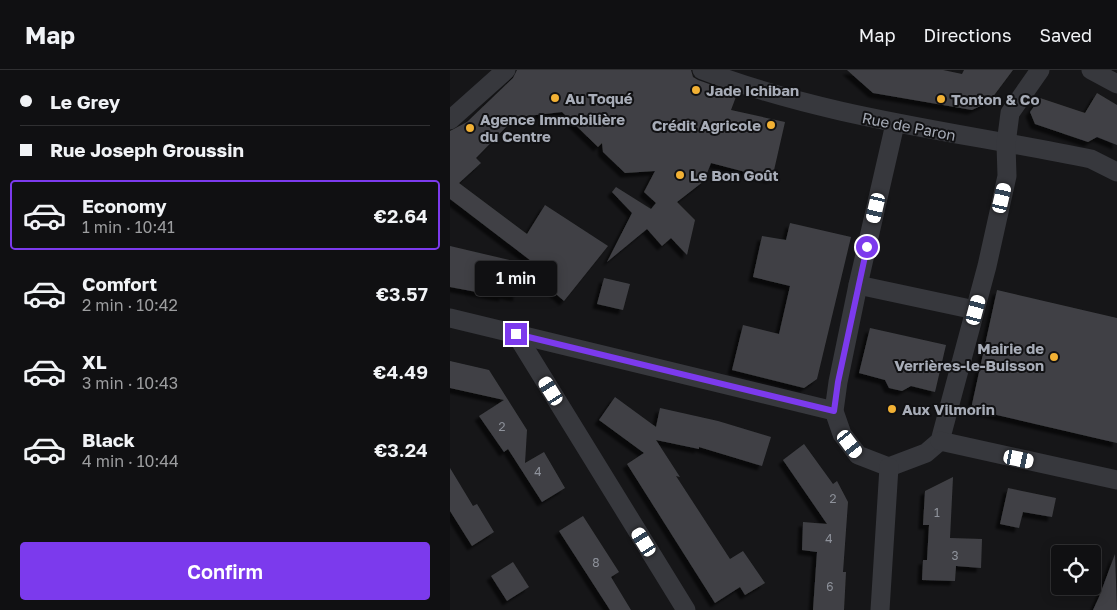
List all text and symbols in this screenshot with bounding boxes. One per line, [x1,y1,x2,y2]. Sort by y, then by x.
text: Map [25,20,75,49]
text: Map [859,24,895,46]
text: Directions [923,24,1011,46]
text: Saved [1039,24,1092,46]
place label: Jade Ichiban [706,81,799,99]
marker: Jade Ichiban [690,84,702,96]
place label: Au Toqué [565,89,633,107]
text: Le Grey [50,90,120,113]
place label: Tonton & Co [951,90,1040,108]
marker: Au Toqué [549,92,561,104]
marker: Tonton & Co [935,93,947,105]
street label: Rue de Paron [861,108,957,144]
place label: Agence Immobilière du Centre [480,110,625,145]
place label: Crédit Agricole [652,116,761,134]
marker: Crédit Agricole [765,119,777,131]
marker: Agence Immobilière du Centre [464,122,476,134]
text: Rue Joseph Groussin [50,138,244,161]
place label: Le Bon Goût [690,166,779,184]
marker: Le Bon Goût [674,169,686,181]
car [991,182,1012,214]
car [865,192,886,224]
icon: car [22,193,67,238]
text: Economy [82,194,167,217]
text: €2.64 [374,204,428,227]
text: 1 min · 10:41 [82,217,175,237]
route start [856,236,878,258]
callout: 1 min [475,262,557,296]
text: 1 min [496,268,536,288]
icon: car [22,271,67,316]
text: Comfort [82,272,157,295]
text: €3.57 [376,282,428,305]
car [964,294,987,326]
text: 2 min · 10:42 [82,295,178,315]
route end [505,323,527,345]
place label: Mairie de Verrières-le-Buisson [894,339,1044,374]
icon: car [22,349,67,394]
text: XL [82,350,107,373]
marker: Mairie de Verrières-le-Buisson [1048,351,1060,363]
text: €4.49 [373,360,428,383]
text: 3 min · 10:43 [82,373,178,393]
car [536,374,565,408]
place label: Aux Vilmorin [902,400,995,418]
marker: Aux Vilmorin [886,403,898,415]
house number: 2 [499,419,506,434]
icon: car [22,427,67,472]
text: Black [82,428,135,451]
car [834,428,865,460]
text: €3.24 [374,438,428,461]
car [1002,449,1035,469]
text: 4 min · 10:44 [82,451,179,471]
house number: 4 [534,464,542,479]
house number: 2 [830,491,837,506]
house number: 1 [934,505,940,520]
car [629,525,658,559]
house number: 4 [825,531,833,546]
button: Confirm [20,542,430,600]
map controls [1051,545,1101,595]
button: locate [1051,545,1101,595]
house number: 3 [951,548,959,563]
house number: 8 [592,555,600,570]
house number: 6 [826,579,834,594]

